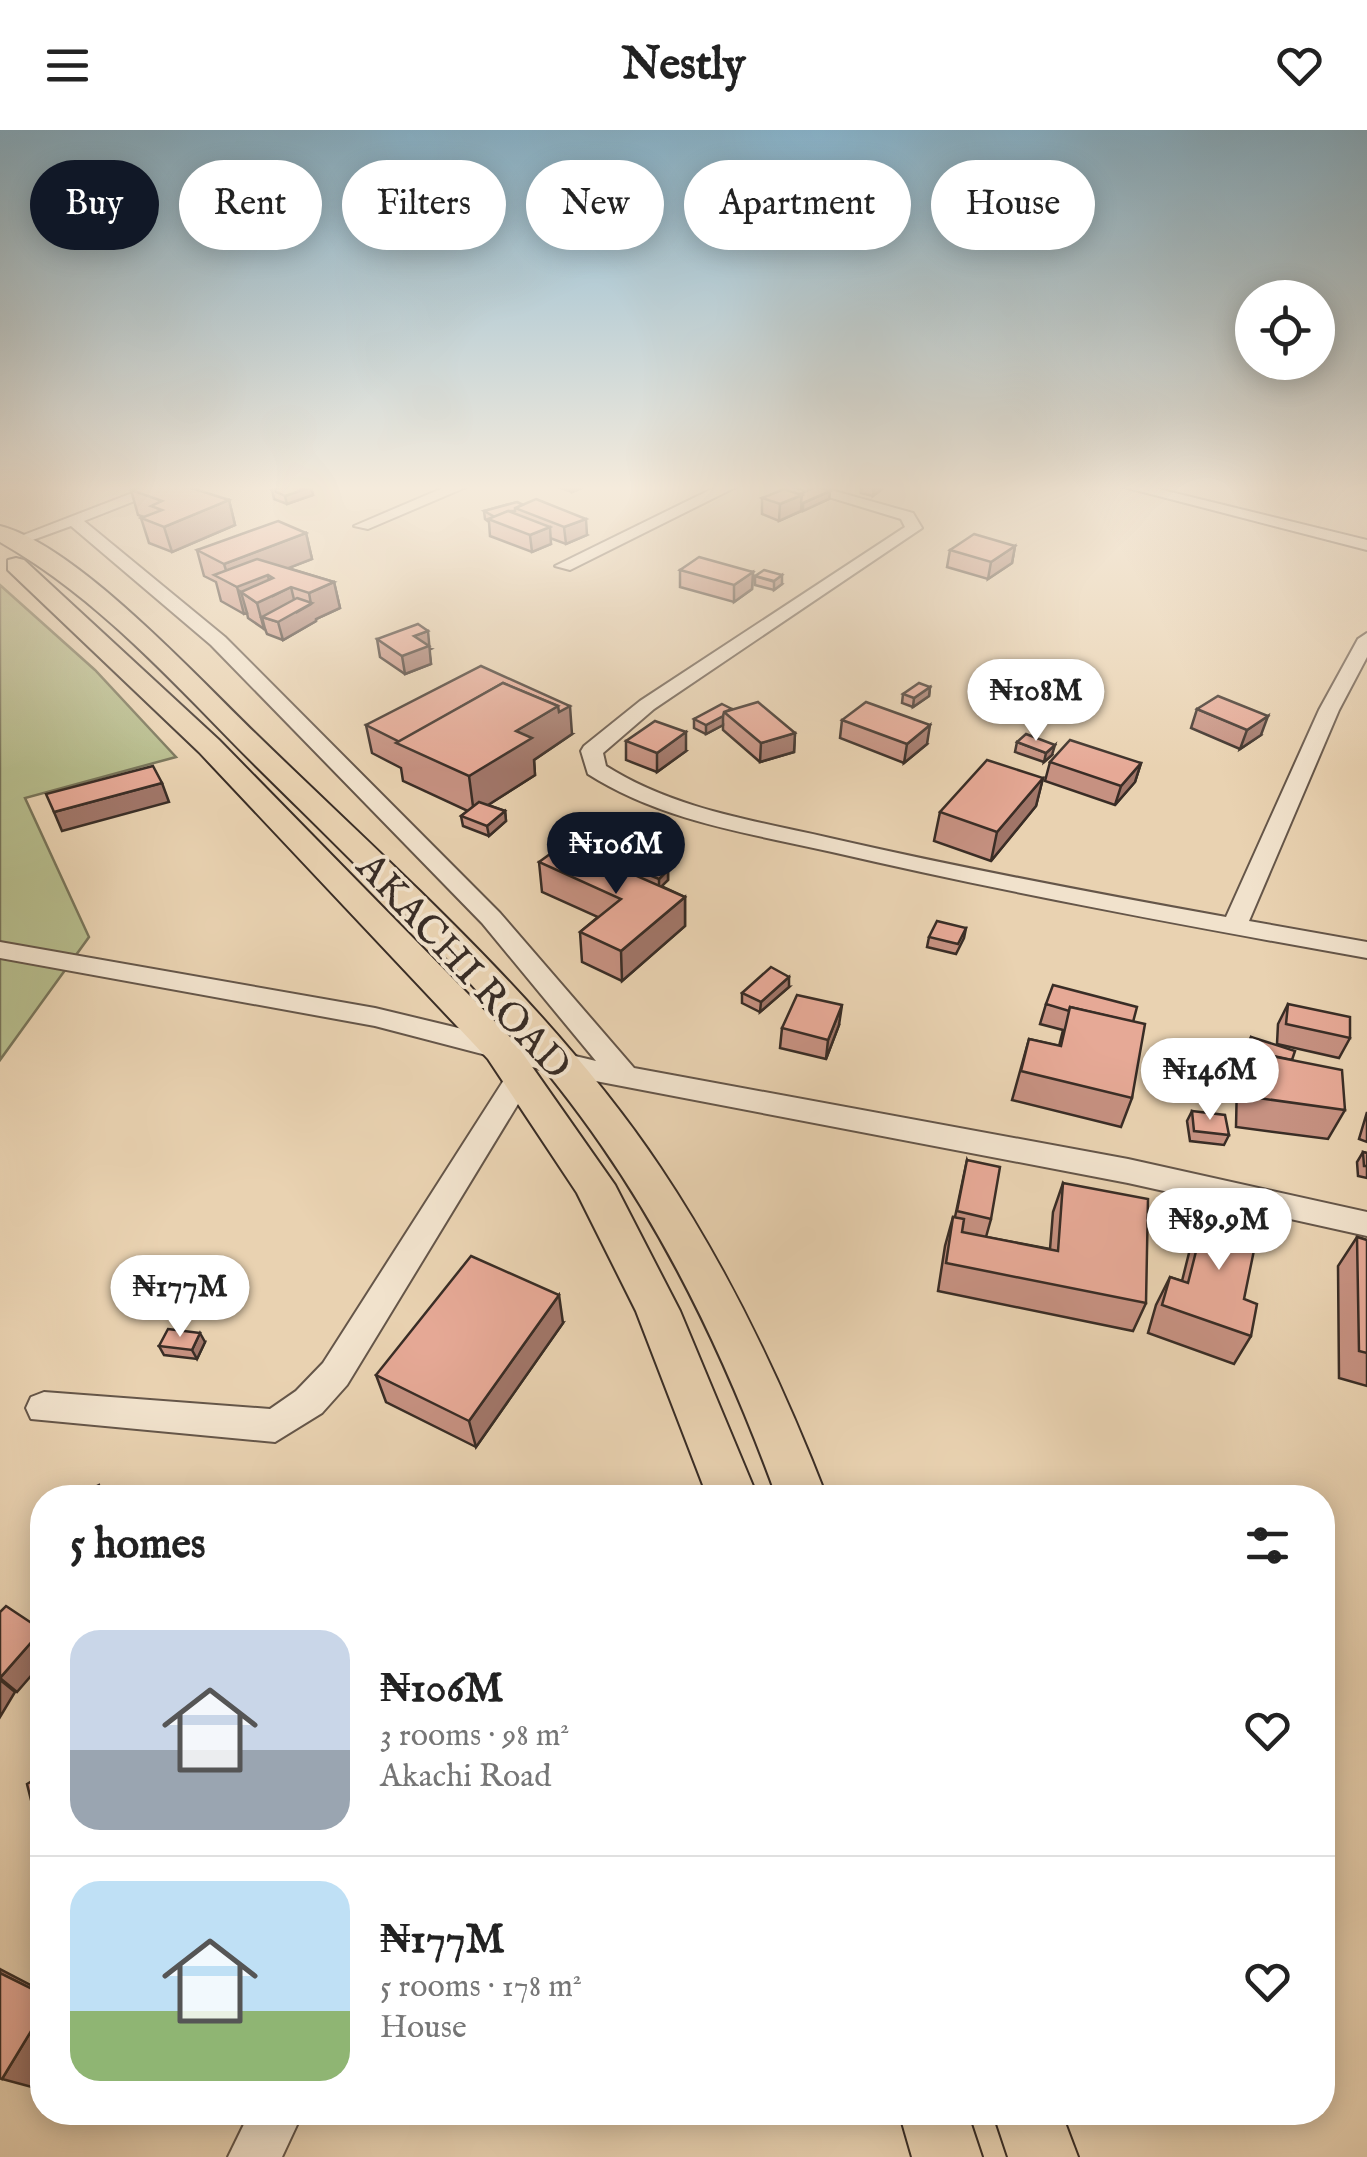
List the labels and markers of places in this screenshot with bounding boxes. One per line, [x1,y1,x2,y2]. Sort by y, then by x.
pin: ₦108M [966,659,1106,744]
pin: ₦106M [546,812,686,897]
pin: ₦146M [1140,1038,1280,1123]
pin: ₦89.9M [1138,1188,1300,1273]
pin: ₦177M [110,1255,250,1340]

